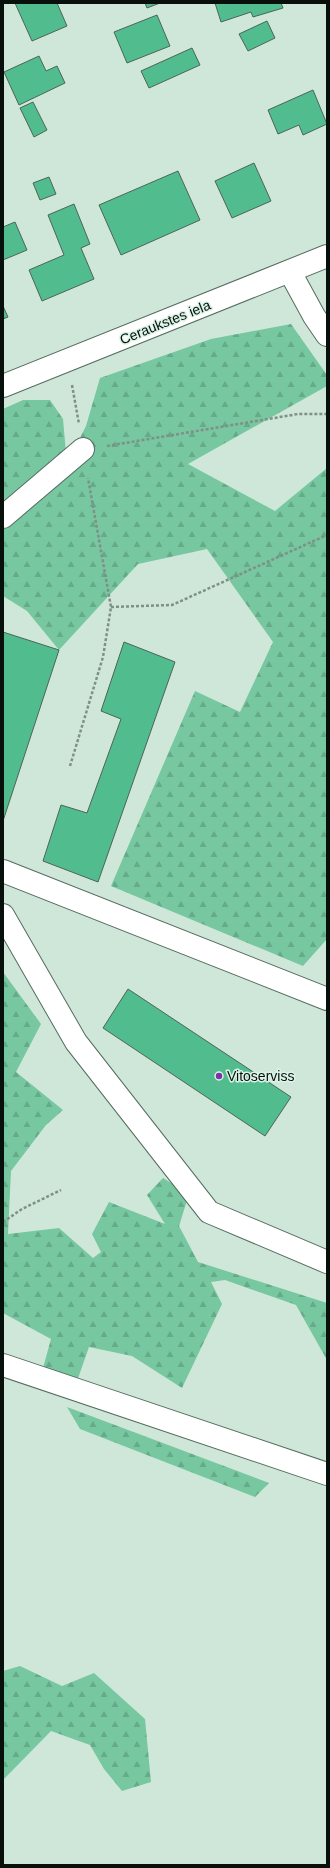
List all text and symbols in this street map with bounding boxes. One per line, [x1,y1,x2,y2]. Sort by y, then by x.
street label: Ceraukstes iela [117,296,213,347]
place label: Vitoserviss [227,1068,294,1084]
marker: Vitoserviss [214,1071,224,1081]

